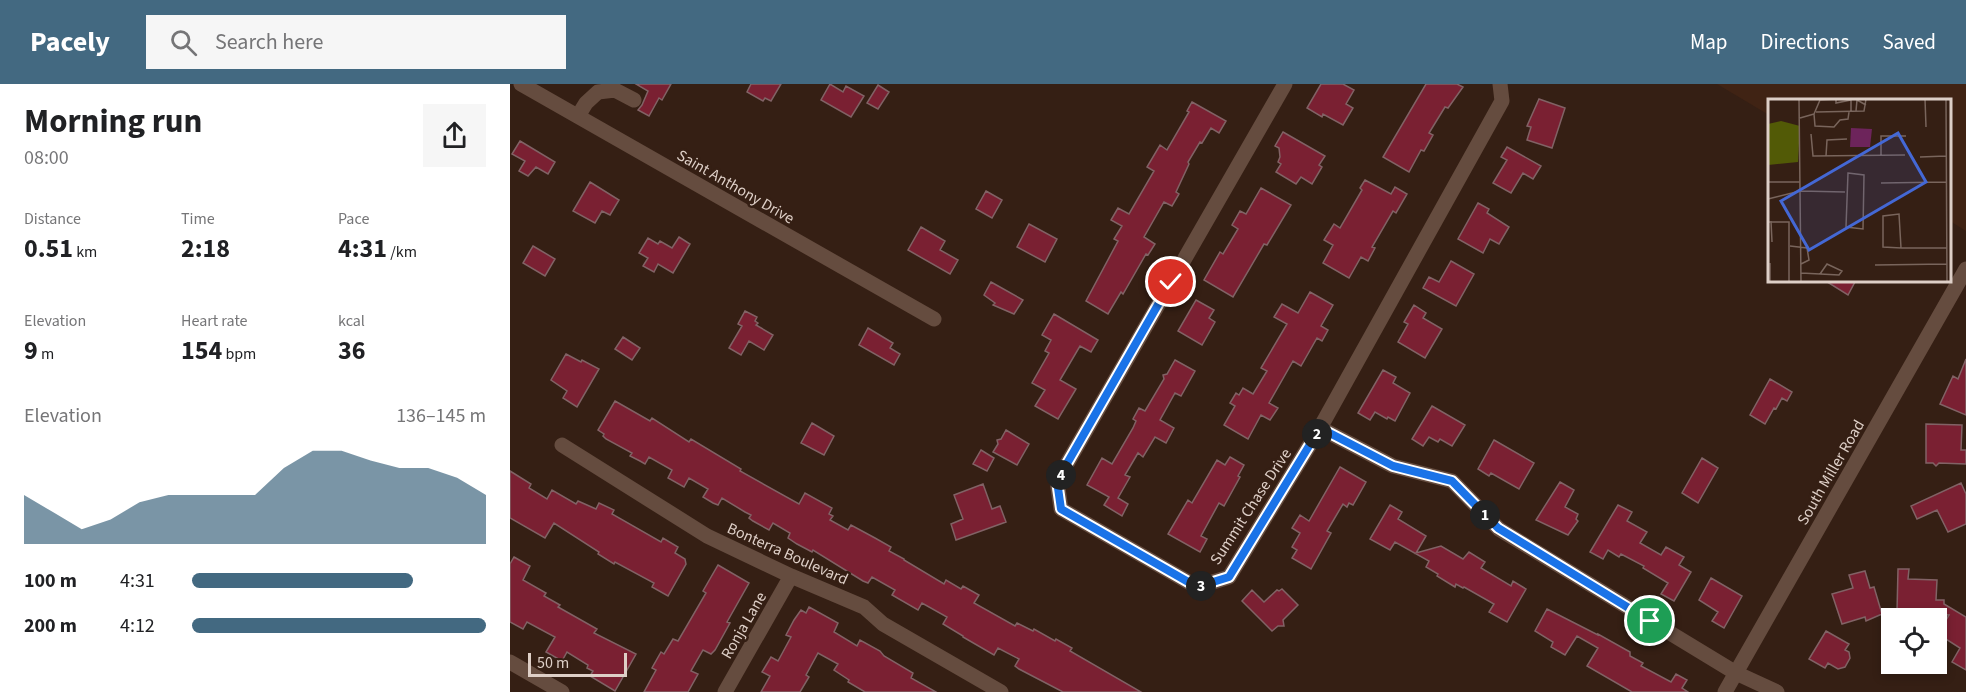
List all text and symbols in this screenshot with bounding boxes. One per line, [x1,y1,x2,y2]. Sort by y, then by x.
search box [146,15,566,69]
text: Pacely [30,22,110,62]
icon: search [167,26,200,59]
text: Search here [215,26,323,58]
text: Map [1690,27,1728,57]
text: Directions [1761,27,1849,57]
text: Saved [1882,27,1936,57]
text: Morning run [24,98,202,145]
inset map [1768,99,1951,282]
button: share [423,104,486,167]
text: 08:00 [24,144,69,172]
street label: Saint Anthony Drive [673,144,798,229]
text: Distance [24,208,81,230]
text: Time [181,208,215,230]
text: Pace [338,208,369,230]
text: 0.51 [24,230,73,267]
text: 2:18 [181,230,230,267]
text: 4:31 [338,230,387,267]
text: km [73,241,97,263]
text: /km [387,241,417,263]
pin [1145,256,1196,307]
icon: check [1154,265,1187,298]
text: Elevation [24,310,86,332]
text: Heart rate [181,310,248,332]
text: kcal [338,310,365,332]
text: 9 [24,332,38,369]
text: 154 [181,332,222,369]
text: 36 [338,332,365,369]
text: m [38,343,54,365]
text: bpm [222,343,256,365]
text: Elevation [24,402,102,430]
text: 136–145 m [396,402,486,430]
street label: South Miller Road [1792,416,1870,529]
pin: 2 [1302,419,1332,449]
text: 2 [1313,423,1321,445]
street label: Summit Chase Drive [1205,444,1297,569]
pin: 4 [1046,460,1076,490]
text: 4 [1057,464,1065,486]
pin: 1 [1470,500,1500,530]
text: 1 [1481,504,1489,526]
street label: Bonterra Boulevard [724,517,852,590]
text: 100 m [24,567,77,595]
text: 4:31 [120,567,155,595]
pin: 3 [1186,571,1216,601]
text: 3 [1197,575,1205,597]
street label: Ronja Lane [716,588,772,663]
pin [1624,595,1675,646]
icon: arrive [1633,604,1666,637]
map controls [1881,608,1947,674]
button: locate [1881,608,1947,674]
text: 200 m [24,612,77,640]
text: 4:12 [120,612,155,640]
scale bar [528,650,627,678]
text: 50 m [537,652,569,674]

